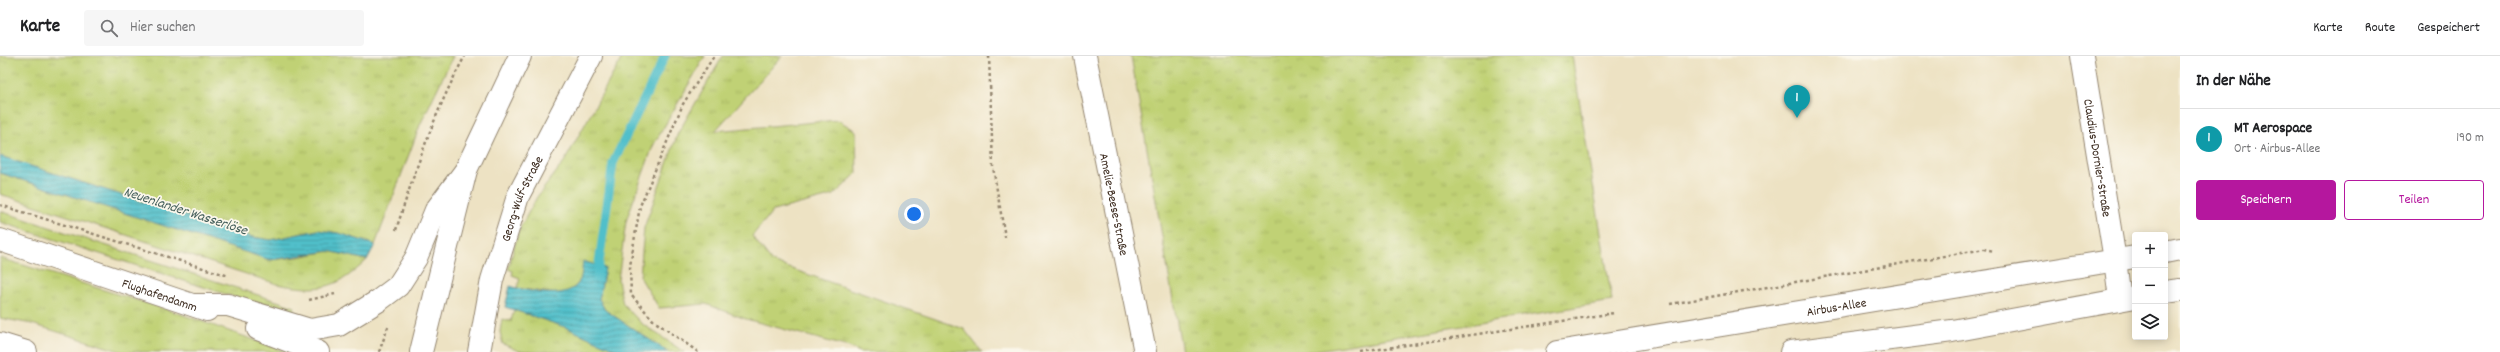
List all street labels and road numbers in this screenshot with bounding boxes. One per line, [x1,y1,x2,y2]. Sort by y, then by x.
street label: Claudius-Dornier-Straße [2077,98,2115,219]
street label: Amelie-Beese-Straße [1093,152,1132,258]
street label: Georg-Wulf-Straße [497,153,549,244]
street label: Flughafendamm [119,275,200,318]
street label: Airbus-Allee [1805,294,1868,323]

